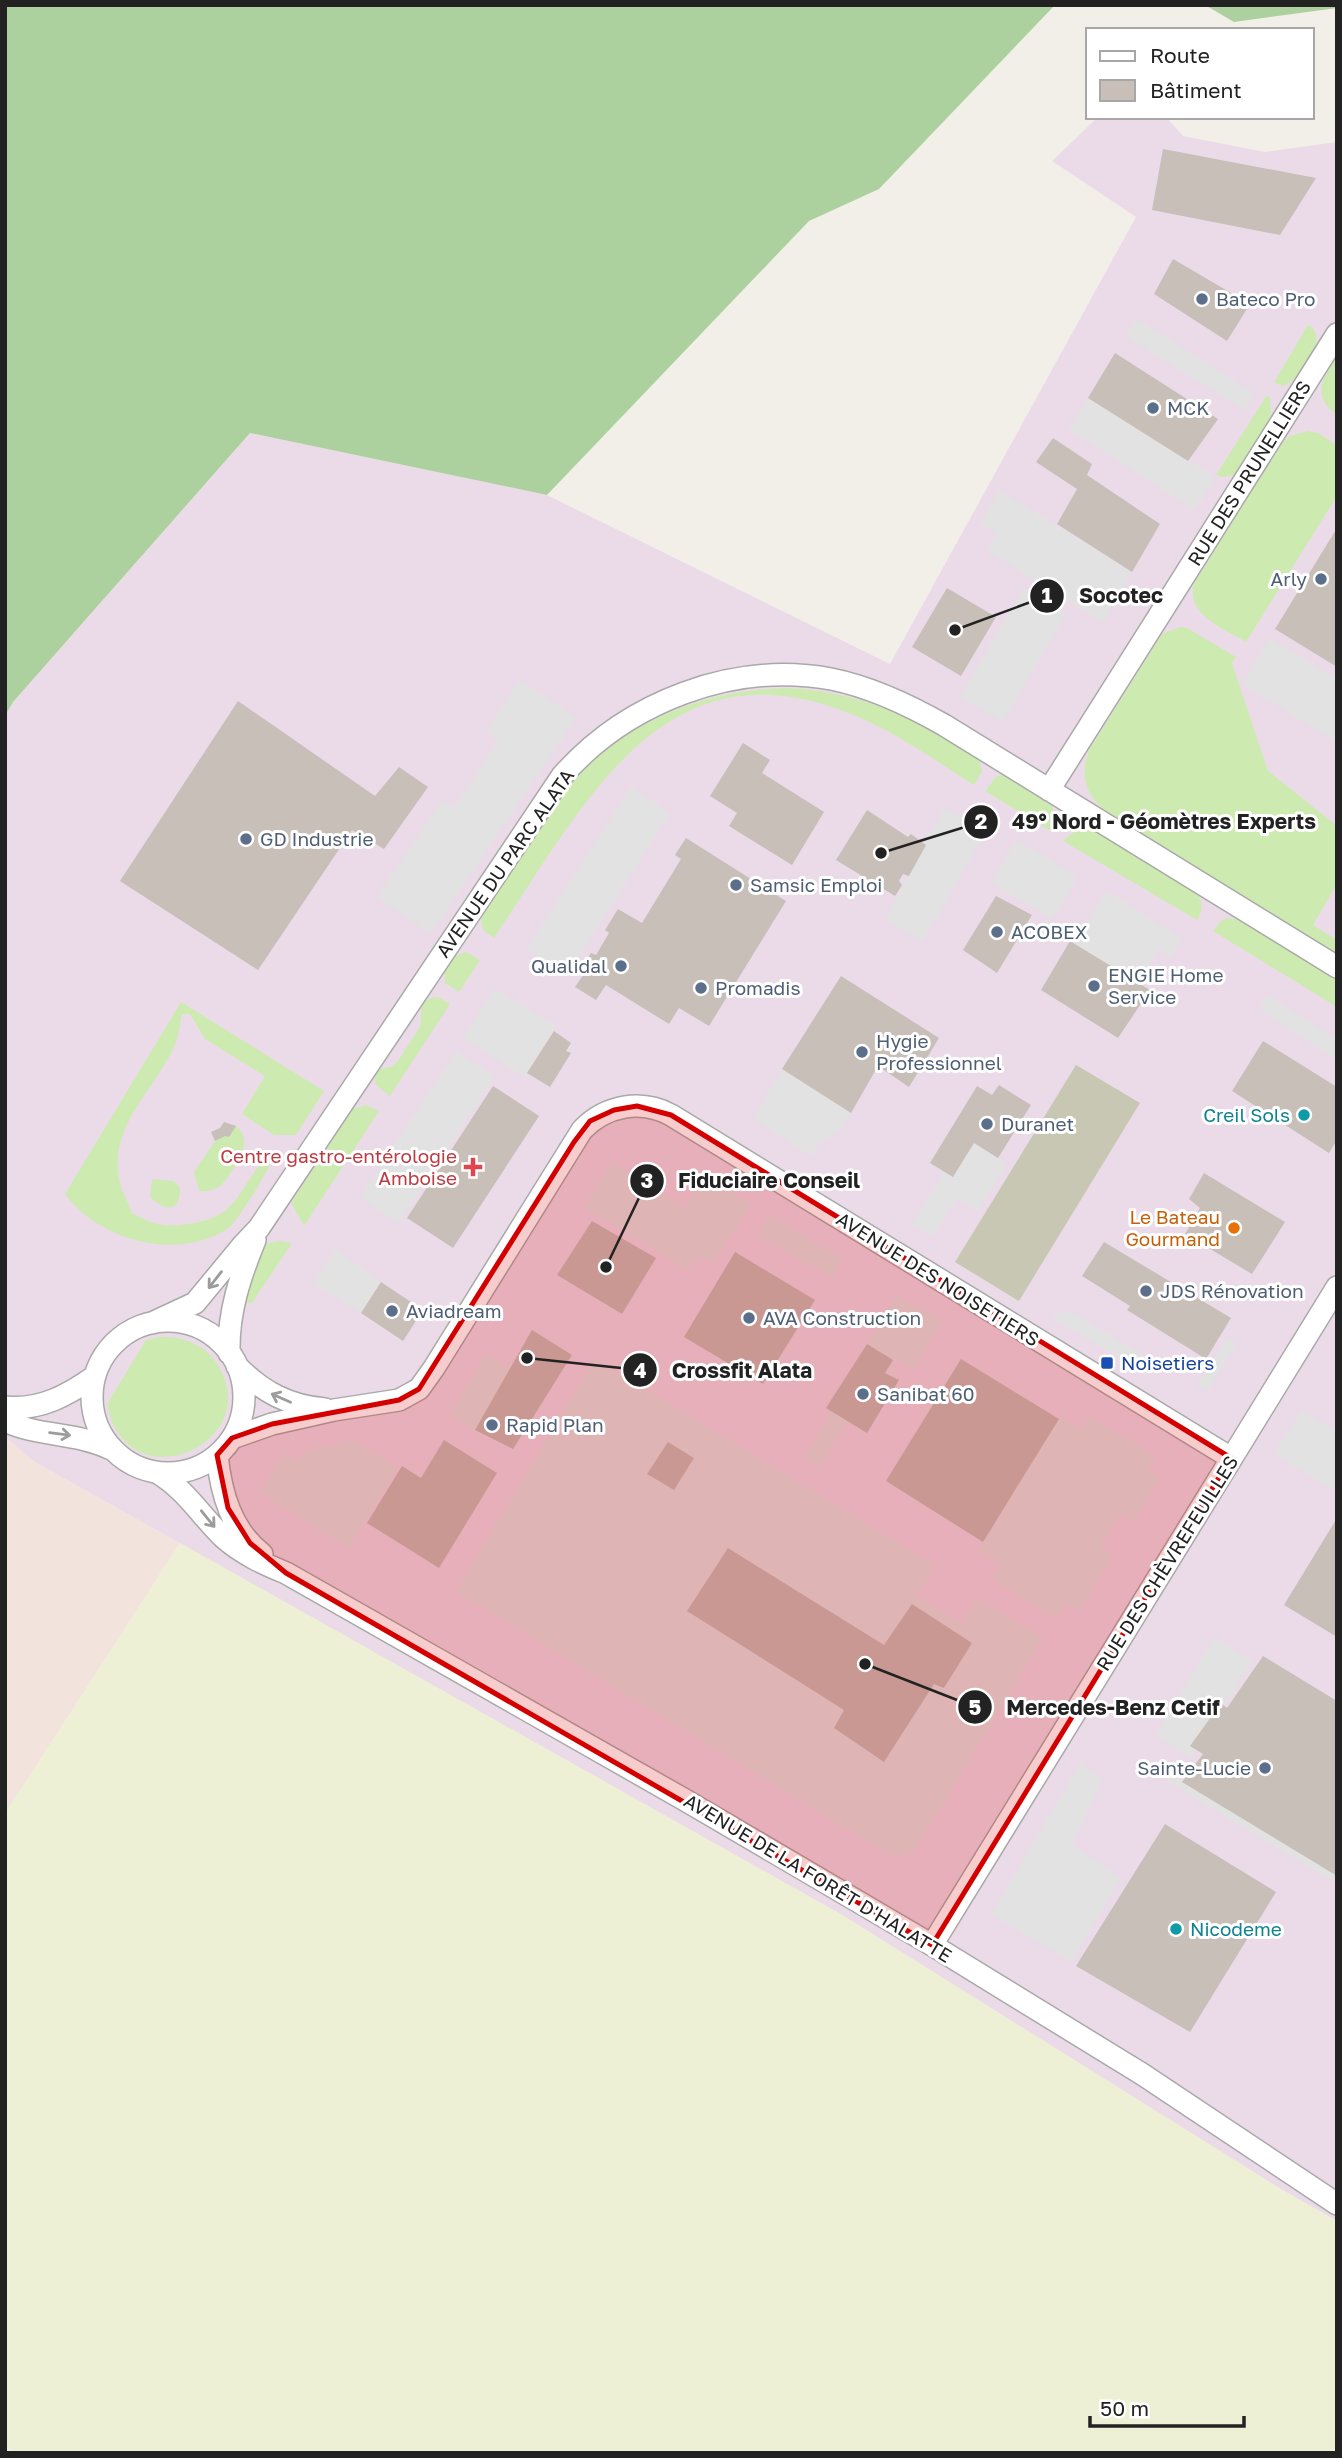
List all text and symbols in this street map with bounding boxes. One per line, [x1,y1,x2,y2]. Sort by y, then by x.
legend [1086,28,1314,119]
text: Route [1150,42,1210,68]
text: Bâtiment [1150,77,1242,103]
place label: Bateco Pro [1216,287,1315,310]
marker: Bateco Pro [1194,291,1210,307]
street label: RUE DES PRUNELLIERS [1182,376,1315,570]
place label: MCK [1167,396,1209,419]
marker: MCK [1145,400,1161,416]
place label: Arly [1271,567,1307,590]
marker: Arly [1313,571,1329,587]
callout: Socotec [1030,575,1177,617]
text: 1 [1042,582,1053,608]
text: Socotec [1079,582,1163,608]
street label: AVENUE DU PARC ALATA [431,764,579,961]
callout: 49° Nord - Géomètres Experts [963,801,1330,843]
text: 2 [975,808,988,834]
text: 49° Nord - Géomètres Experts [1012,808,1316,834]
place label: GD Industrie [260,827,373,850]
marker: GD Industrie [238,831,254,847]
place label: Samsic Emploi [750,873,882,896]
marker: Samsic Emploi [728,877,744,893]
place label: ACOBEX [1011,920,1087,943]
marker: ACOBEX [989,924,1005,940]
place label: Qualidal [531,954,607,977]
marker: Qualidal [613,958,629,974]
place label: ENGIE Home Service [1108,963,1223,1008]
place label: Promadis [715,976,800,999]
marker: ENGIE Home Service [1086,978,1102,994]
marker: Promadis [693,980,709,996]
place label: Hygie Professionnel [876,1029,1002,1074]
marker: Hygie Professionnel [854,1044,870,1060]
place label: Creil Sols [1203,1103,1290,1126]
marker: Creil Sols [1296,1107,1312,1123]
place label: Duranet [1001,1112,1074,1135]
marker: Duranet [979,1116,995,1132]
place label: Centre gastro-entérologie Amboise [220,1144,457,1189]
marker: Centre gastro-entérologie Amboise [463,1157,483,1177]
callout: Fiduciaire Conseil [629,1160,874,1202]
text: 3 [641,1167,653,1193]
text: Fiduciaire Conseil [678,1167,860,1193]
place label: Le Bateau Gourmand [1125,1205,1220,1250]
street label: AVENUE DES NOISETIERS [833,1207,1044,1350]
marker: Le Bateau Gourmand [1226,1220,1242,1236]
one-way arrow [207,1270,222,1288]
place label: JDS Rénovation [1160,1279,1304,1302]
marker: JDS Rénovation [1138,1283,1154,1299]
place label: Aviadream [406,1299,502,1322]
marker: Aviadream [384,1303,400,1319]
place label: AVA Construction [763,1306,921,1329]
marker: AVA Construction [741,1310,757,1326]
callout: Crossfit Alata [623,1349,826,1391]
place label: Noisetiers [1121,1351,1214,1374]
marker: Noisetiers [1099,1355,1115,1371]
text: 4 [633,1357,647,1383]
text: Crossfit Alata [672,1357,812,1383]
place label: Sanibat 60 [877,1382,975,1405]
marker: Sanibat 60 [855,1386,871,1402]
one-way arrow [271,1391,292,1404]
place label: Rapid Plan [506,1413,604,1436]
marker: Rapid Plan [484,1417,500,1433]
one-way arrow [48,1427,71,1440]
street label: RUE DES CHÈVREFEUILLES [1091,1451,1242,1675]
one-way arrow [200,1510,215,1528]
callout: Mercedes-Benz Cetif [957,1686,1234,1728]
text: 5 [969,1694,982,1720]
text: Mercedes-Benz Cetif [1006,1694,1220,1720]
place label: Sainte-Lucie [1137,1756,1251,1779]
marker: Sainte-Lucie [1257,1760,1273,1776]
street label: AVENUE DE LA FORÊT D'HALATTE [680,1788,956,1967]
place label: Nicodeme [1190,1917,1282,1940]
marker: Nicodeme [1168,1921,1184,1937]
scale bar [1090,2384,1244,2428]
text: 50 m [1100,2395,1149,2421]

